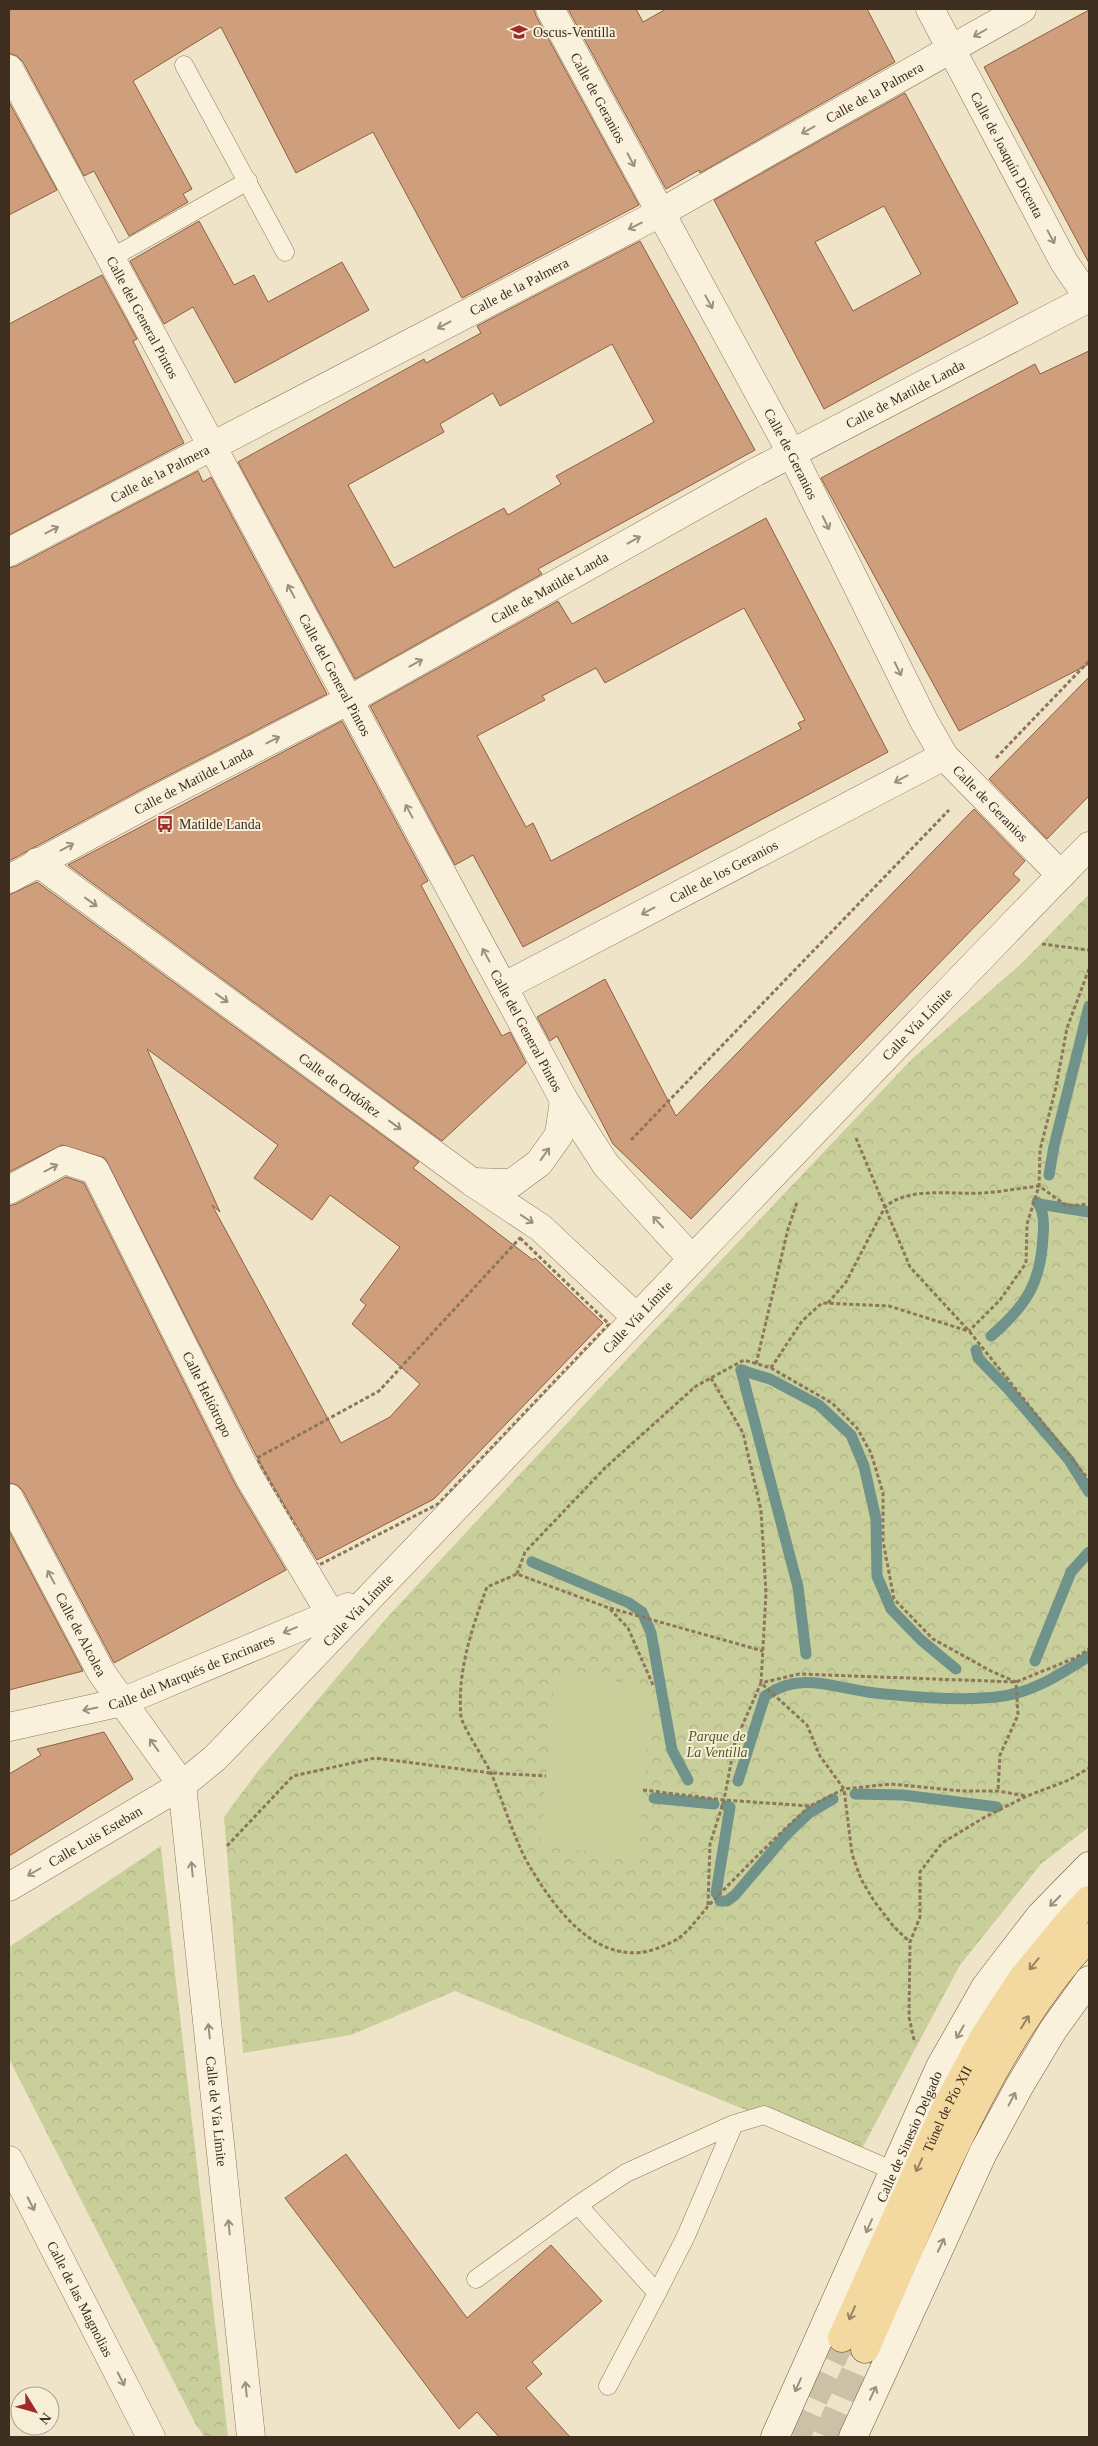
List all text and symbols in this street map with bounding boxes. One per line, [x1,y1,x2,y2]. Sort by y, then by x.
school or university icon: Oscus-Ventilla [509,22,529,42]
place label: Oscus-Ventilla [533,25,616,40]
one-way arrow [973,29,987,39]
street label: Calle de Geranios [568,50,629,145]
street label: Calle de la Palmera [823,58,926,126]
street label: Calle de Joaquín Dicenta [968,89,1047,221]
one-way arrow [801,126,815,136]
one-way arrow [626,152,636,167]
one-way arrow [628,222,643,231]
one-way arrow [1047,229,1056,244]
street label: Calle del General Pintos [104,254,182,381]
street label: Calle de la Palmera [467,254,572,318]
one-way arrow [704,295,714,310]
one-way arrow [437,321,452,331]
street label: Calle de Matilde Landa [843,357,968,431]
street label: Calle de Geranios [761,406,821,502]
street label: Calle de la Palmera [108,441,212,505]
one-way arrow [822,515,831,530]
one-way arrow [44,525,59,534]
one-way arrow [626,535,641,544]
street label: Calle de Matilde Landa [488,548,611,626]
one-way arrow [286,584,295,599]
street label: Calle del General Pintos [296,611,374,738]
one-way arrow [409,658,424,668]
one-way arrow [894,661,903,676]
one-way arrow [265,735,280,744]
street label: Calle de Matilde Landa [131,743,256,817]
street label: Calle de Geranios [950,762,1031,844]
one-way arrow [893,774,908,784]
one-way arrow [404,804,414,819]
bus stop icon: Matilde Landa [155,814,175,834]
place label: Matilde Landa [179,817,262,832]
street label: Calle de los Geranios [667,837,780,906]
one-way arrow [59,842,74,852]
one-way arrow [84,896,97,907]
one-way arrow [641,907,656,916]
one-way arrow [481,947,491,962]
street label: Calle del General Pintos [488,967,566,1094]
street label: Calle Vía Límite [879,985,955,1063]
one-way arrow [215,993,229,1003]
street label: Calle de Ordóñez [296,1050,384,1120]
one-way arrow [388,1120,402,1130]
one-way arrow [540,1147,550,1161]
one-way arrow [43,1162,57,1172]
one-way arrow [520,1214,534,1224]
one-way arrow [652,1216,664,1229]
street label: Calle Vía Límite [599,1278,675,1356]
street label: Calle Heliótropo [180,1349,235,1439]
one-way arrow [46,1570,56,1585]
street label: Calle Vía Límite [320,1571,396,1649]
street label: Calle de Alcolea [53,1590,110,1680]
one-way arrow [283,1625,298,1635]
street label: Calle del Marqués de Encinares [107,1631,276,1712]
one-way arrow [83,1705,99,1714]
park label: Parque de La Ventilla [685,1729,748,1760]
one-way arrow [148,1739,159,1753]
street label: Calle Luis Esteban [46,1803,145,1870]
one-way arrow [187,1861,197,1877]
one-way arrow [28,1868,42,1878]
one-way arrow [1049,1894,1061,1907]
one-way arrow [1029,1957,1040,1970]
one-way arrow [1020,2016,1030,2030]
one-way arrow [204,2023,213,2039]
one-way arrow [955,2024,965,2039]
street label: Calle de Vía Límite [203,2056,230,2167]
street label: Túnel de Pío XII [920,2063,975,2155]
street label: Calle de Sinesio Delgado [873,2069,945,2204]
one-way arrow [1007,2092,1017,2107]
one-way arrow [914,2157,924,2172]
one-way arrow [27,2196,36,2211]
one-way arrow [863,2218,873,2233]
one-way arrow [224,2219,234,2235]
street label: Calle de las Magnolias [44,2238,116,2359]
one-way arrow [936,2238,946,2253]
one-way arrow [847,2305,857,2320]
one-way arrow [116,2372,126,2387]
one-way arrow [793,2377,803,2392]
one-way arrow [241,2381,251,2397]
north arrow [10,2386,60,2436]
one-way arrow [869,2386,878,2401]
text: N [36,2410,54,2427]

